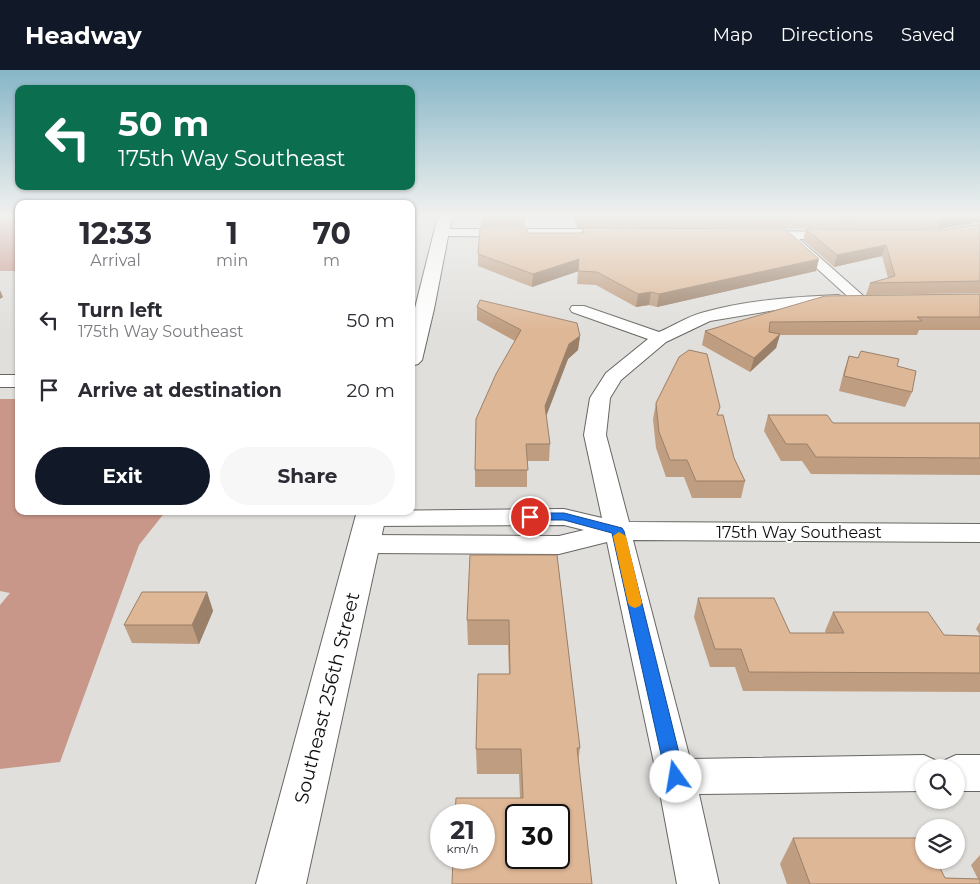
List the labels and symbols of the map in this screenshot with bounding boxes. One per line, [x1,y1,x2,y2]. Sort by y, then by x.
pin [509,496,551,538]
street label: 175th Way Southeast [716,523,882,542]
street label: Southeast 256th Street [290,589,365,806]
position arrow [649,750,701,802]
speed limit sign: 30 [505,804,570,869]

